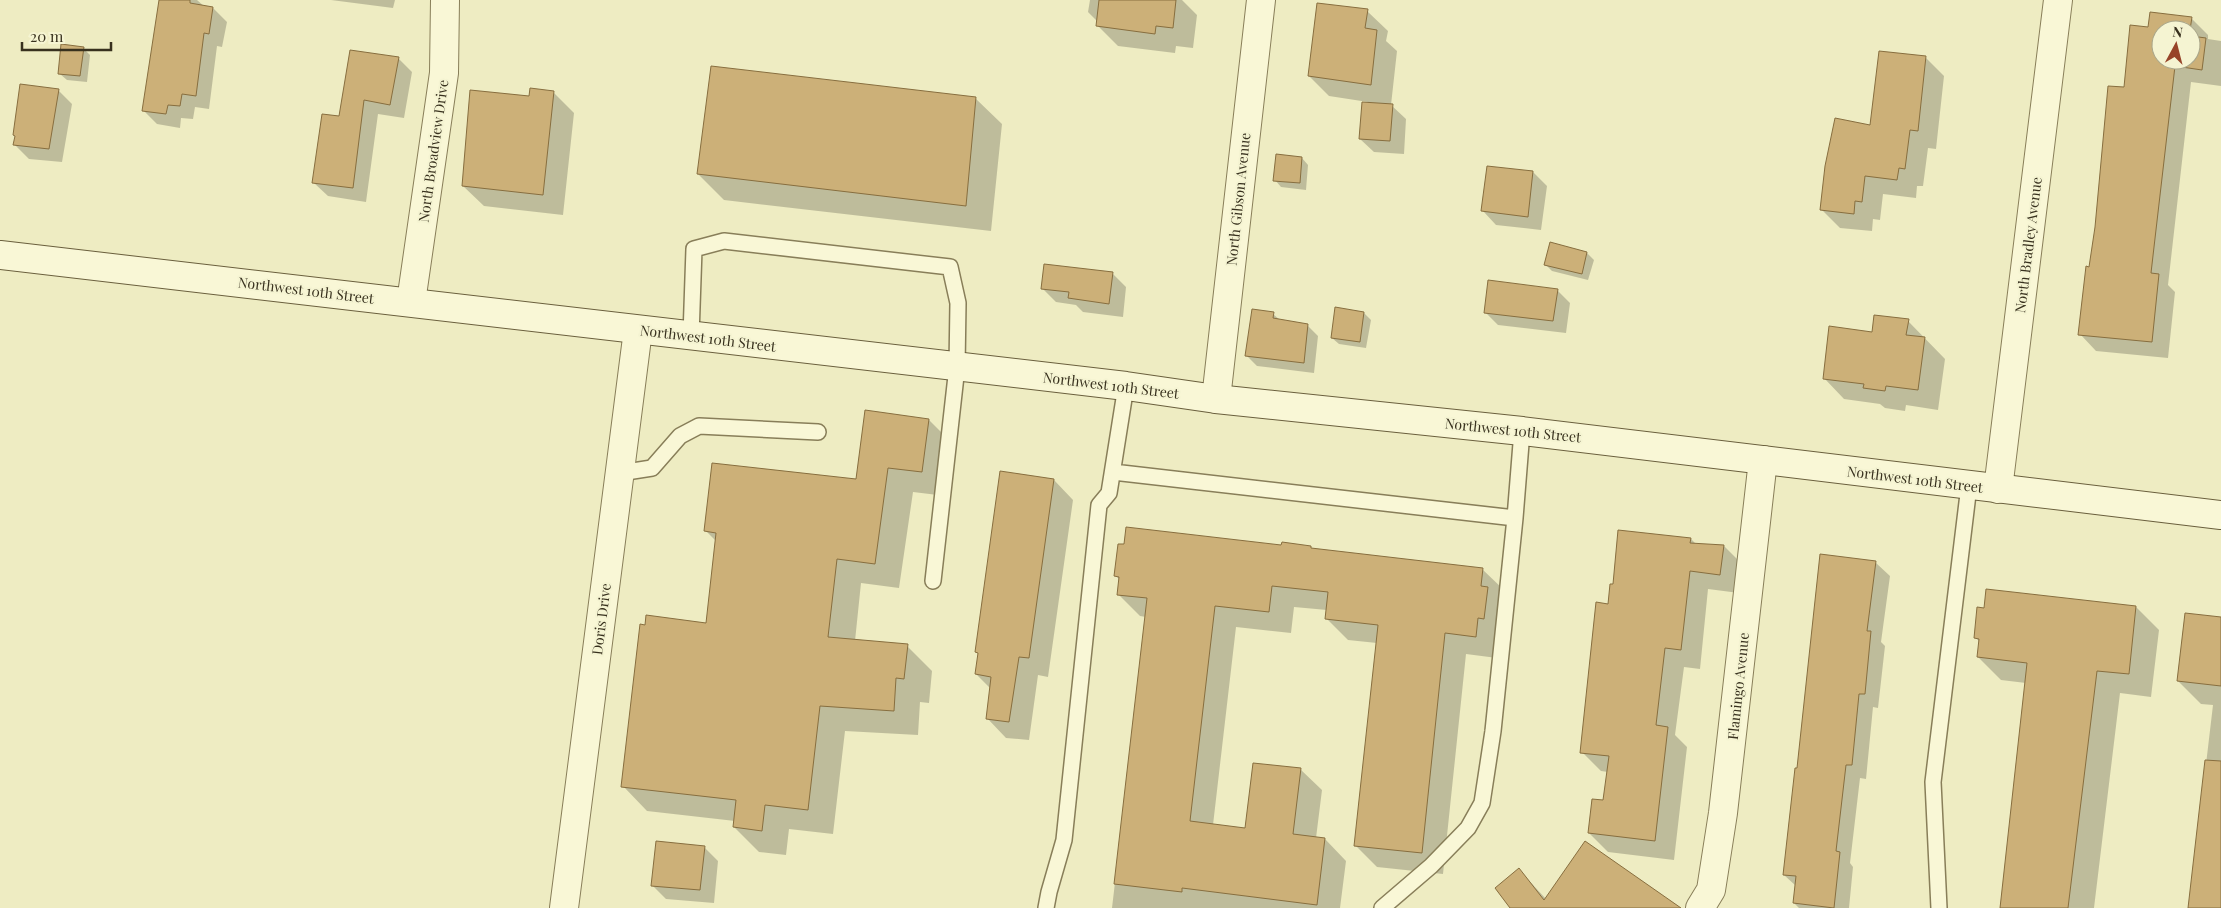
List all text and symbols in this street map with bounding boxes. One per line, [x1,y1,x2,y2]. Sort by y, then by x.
scale bar [22,20,111,52]
north arrow [2151,20,2201,70]
text: N [2171,22,2184,42]
text: 20 m [30,26,64,46]
street label: North Broadview Drive [414,79,452,223]
street label: North Gibson Avenue [1222,132,1254,266]
street label: North Bradley Avenue [2010,176,2046,314]
street label: Northwest 10th Street [237,272,376,308]
street label: Northwest 10th Street [639,320,778,356]
street label: Northwest 10th Street [1042,367,1181,403]
street label: Northwest 10th Street [1444,413,1583,447]
street label: Northwest 10th Street [1846,461,1985,497]
street label: Doris Drive [587,582,615,656]
street label: Flamingo Avenue [1723,631,1753,741]

